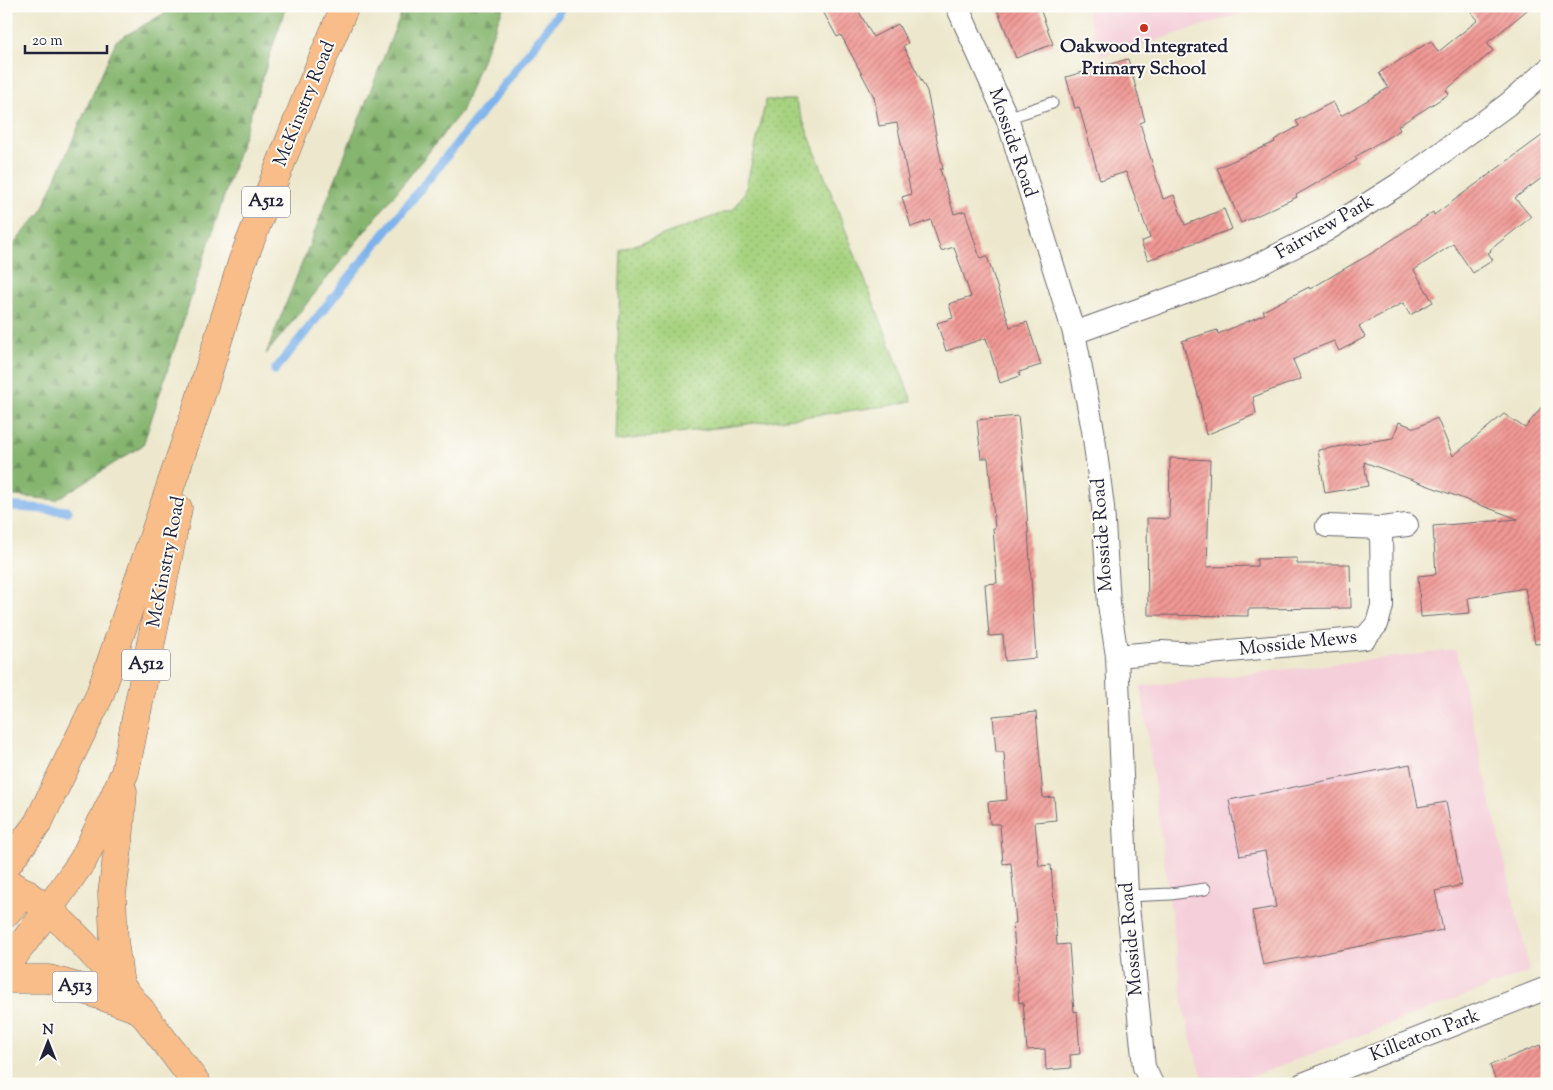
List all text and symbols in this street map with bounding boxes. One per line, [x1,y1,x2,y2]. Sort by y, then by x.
scale bar [25,22,108,54]
marker: Oakwood Integrated Primary School [1138,22,1150,34]
text: 20 m [32,31,63,52]
place label: Oakwood Integrated Primary School [1060,34,1228,83]
street label: McKinstry Road [267,37,343,171]
street label: Mosside Road [981,85,1043,202]
road number: A512 [242,186,290,218]
street label: Fairview Park [1271,189,1380,267]
street label: Mosside Road [1086,477,1120,593]
street label: McKinstry Road [141,494,193,630]
street label: Mosside Mews [1238,624,1358,664]
road number: A512 [122,650,170,680]
street label: Mosside Road [1114,881,1150,997]
road number: A513 [52,972,98,1002]
street label: Killeaton Park [1366,1002,1484,1069]
north arrow [22,1018,72,1068]
text: N [42,1021,54,1041]

